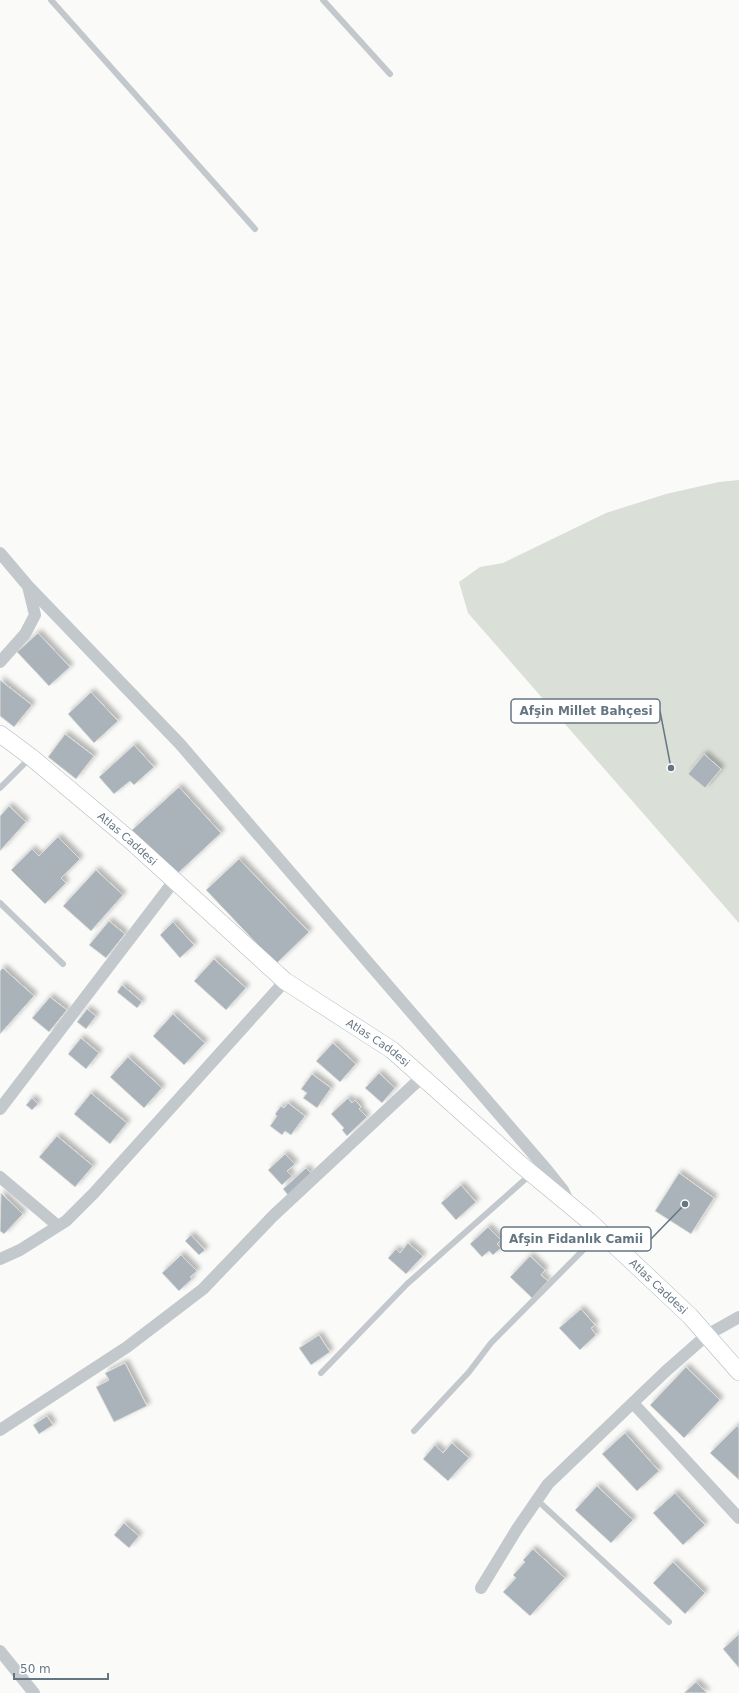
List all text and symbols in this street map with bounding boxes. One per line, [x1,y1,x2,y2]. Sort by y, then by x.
callout: Afşin Millet Bahçesi [511,699,660,723]
text: Afşin Millet Bahçesi [519,704,653,718]
street label: Atlas Caddesi [95,810,160,868]
street label: Atlas Caddesi [344,1016,412,1070]
callout: Afşin Fidanlık Camii [501,1227,651,1251]
text: Afşin Fidanlık Camii [509,1232,643,1246]
street label: Atlas Caddesi [627,1256,690,1317]
scale bar [14,1655,108,1681]
text: 50 m [20,1662,51,1676]

